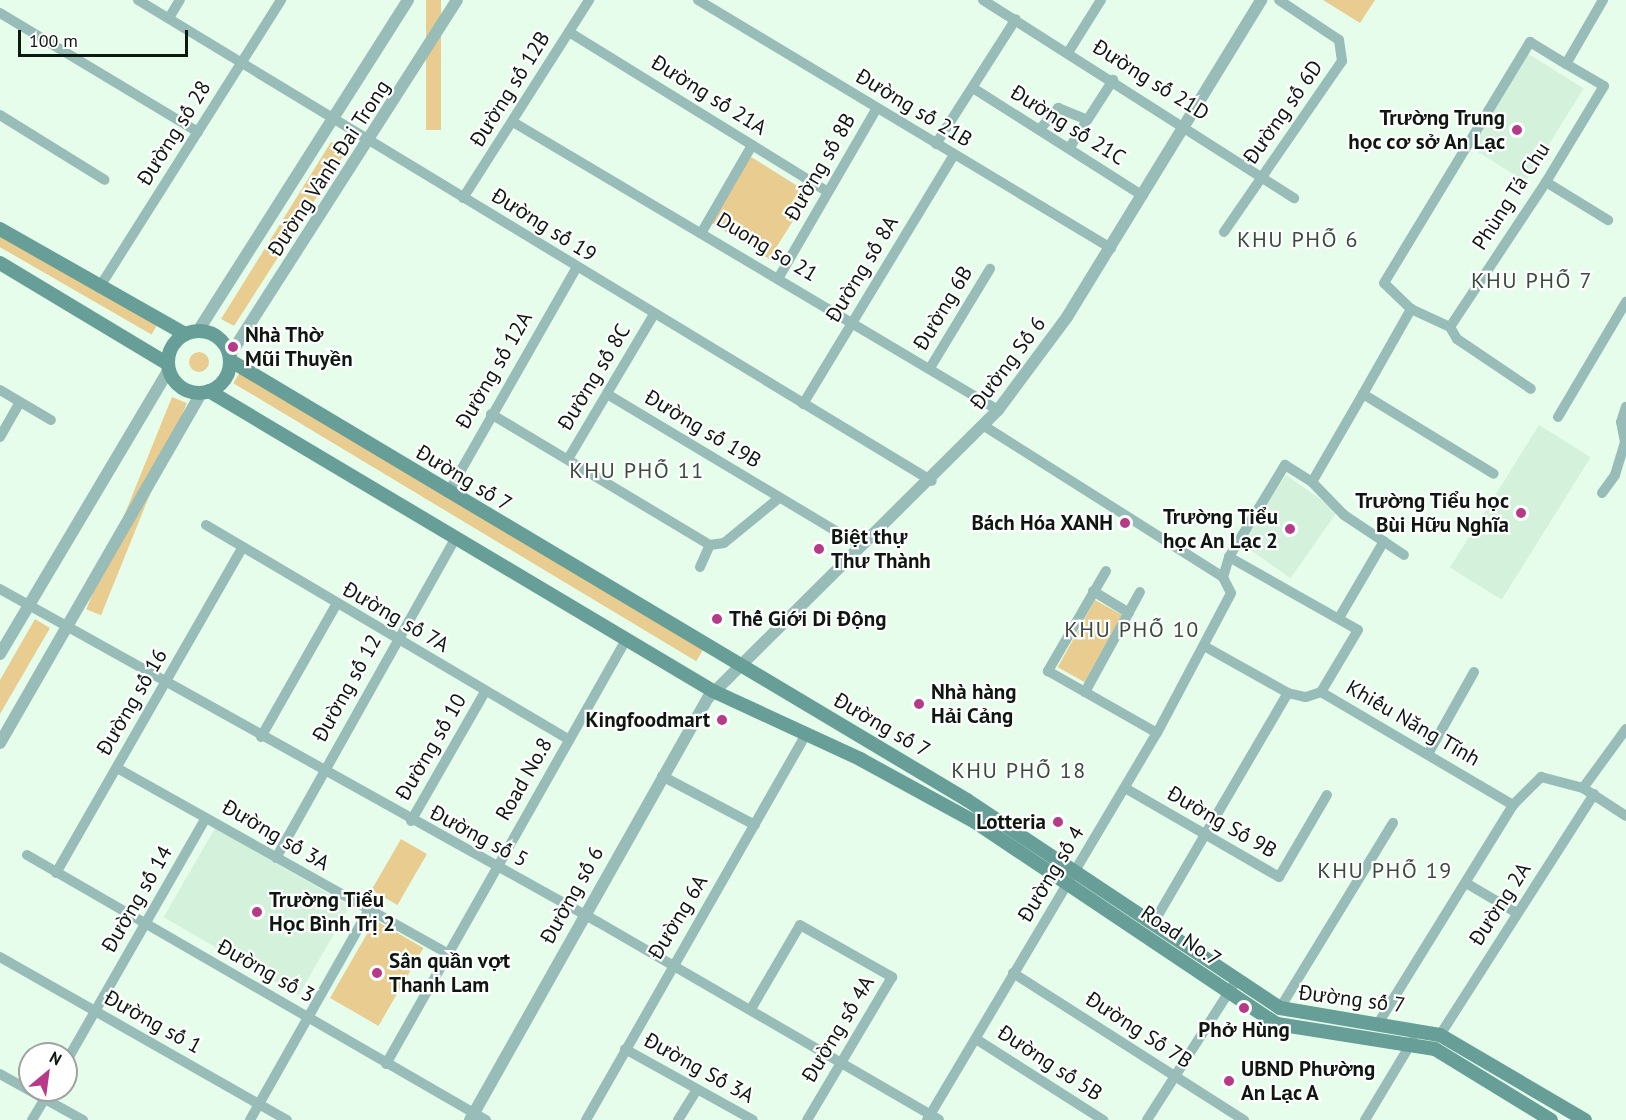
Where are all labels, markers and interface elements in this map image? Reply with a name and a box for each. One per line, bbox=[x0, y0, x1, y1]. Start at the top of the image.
scale bar bbox=[21, 18, 190, 56]
street label: Đường số 12B bbox=[465, 27, 555, 151]
text: 100 m bbox=[29, 29, 78, 52]
street label: Đường số 21D bbox=[1088, 34, 1214, 126]
street label: Đường số 21A bbox=[647, 50, 771, 140]
street label: Đường số 6D bbox=[1238, 55, 1328, 169]
street label: Đường số 21B bbox=[851, 63, 977, 153]
street label: Đường Vành Đai Trong bbox=[262, 75, 396, 261]
street label: Đường số 28 bbox=[132, 76, 216, 190]
street label: Đường số 21C bbox=[1006, 80, 1130, 170]
place label: Trường Trung học cơ sở An Lạc bbox=[1347, 105, 1505, 155]
street label: Đường số 8B bbox=[779, 109, 861, 225]
marker: Trường Trung học cơ sở An Lạc bbox=[1510, 123, 1524, 137]
street label: Phùng Tá Chu bbox=[1467, 137, 1555, 255]
street label: Đường số 19 bbox=[487, 183, 601, 267]
street label: Duong so 21 bbox=[712, 207, 822, 287]
street label: Đường số 8A bbox=[820, 211, 904, 327]
district label: KHU PHỐ 6 bbox=[1237, 227, 1359, 253]
street label: Đường 6B bbox=[908, 261, 978, 355]
district label: KHU PHỐ 7 bbox=[1471, 268, 1593, 294]
street label: Đường số 12A bbox=[450, 307, 538, 433]
street label: Đường Số 6 bbox=[965, 312, 1051, 414]
street label: Đường số 8C bbox=[553, 319, 635, 435]
place label: Nhà Thờ Mũi Thuyền bbox=[245, 322, 353, 372]
marker: Nhà Thờ Mũi Thuyền bbox=[226, 340, 240, 354]
street label: Đường số 19B bbox=[640, 384, 766, 474]
street label: Đường số 7 bbox=[412, 440, 516, 516]
district label: KHU PHỐ 11 bbox=[569, 458, 705, 484]
place label: Trường Tiểu học Bùi Hữu Nghĩa bbox=[1355, 488, 1509, 538]
place label: Trường Tiểu học An Lạc 2 bbox=[1161, 504, 1278, 554]
marker: Trường Tiểu học Bùi Hữu Nghĩa bbox=[1514, 506, 1528, 520]
place label: Bách Hóa XANH bbox=[971, 510, 1113, 536]
marker: Bách Hóa XANH bbox=[1118, 516, 1132, 530]
marker: Trường Tiểu học An Lạc 2 bbox=[1283, 522, 1297, 536]
place label: Biệt thự Thư Thành bbox=[831, 524, 932, 574]
marker: Biệt thự Thư Thành bbox=[812, 542, 826, 556]
street label: Đường số 7A bbox=[339, 577, 453, 657]
place label: Thế Giới Di Động bbox=[729, 606, 887, 632]
marker: Thế Giới Di Động bbox=[710, 612, 724, 626]
district label: KHU PHỐ 10 bbox=[1064, 617, 1200, 643]
street label: Đường số 12 bbox=[307, 630, 387, 746]
street label: Đường số 16 bbox=[91, 644, 173, 760]
street label: Khiếu Năng Tĩnh bbox=[1341, 674, 1485, 772]
place label: Nhà hàng Hải Cảng bbox=[931, 679, 1017, 729]
street label: Đường số 7 bbox=[829, 687, 935, 763]
street label: Đường số 10 bbox=[390, 689, 472, 805]
marker: Nhà hàng Hải Cảng bbox=[912, 697, 926, 711]
place label: Kingfoodmart bbox=[585, 707, 710, 733]
marker: Kingfoodmart bbox=[715, 713, 729, 727]
street label: Road No.8 bbox=[490, 733, 558, 825]
district label: KHU PHỐ 18 bbox=[951, 758, 1087, 784]
street label: Đường Số 9B bbox=[1163, 781, 1281, 863]
street label: Đường số 3A bbox=[218, 794, 334, 876]
street label: Đường số 5 bbox=[426, 800, 532, 872]
place label: Lotteria bbox=[976, 809, 1046, 835]
marker: Lotteria bbox=[1051, 815, 1065, 829]
street label: Đường số 4 bbox=[1013, 822, 1089, 926]
street label: Đường số 14 bbox=[96, 841, 178, 957]
street label: Đường số 6 bbox=[535, 842, 609, 948]
district label: KHU PHỐ 19 bbox=[1317, 858, 1453, 884]
street label: Đường 2A bbox=[1464, 858, 1536, 950]
street label: Đường 6A bbox=[643, 870, 713, 964]
place label: Trường Tiểu Học Bình Trị 2 bbox=[269, 887, 396, 937]
street label: Road No.7 bbox=[1136, 900, 1226, 972]
marker: Trường Tiểu Học Bình Trị 2 bbox=[250, 905, 264, 919]
street label: Đường số 3 bbox=[213, 934, 319, 1008]
place label: Sân quần vợt Thanh Lam bbox=[389, 948, 511, 998]
marker: Sân quần vợt Thanh Lam bbox=[370, 966, 384, 980]
street label: Đường số 4A bbox=[796, 971, 880, 1087]
street label: Đường số 7 bbox=[1297, 980, 1407, 1018]
street label: Đường số 1 bbox=[100, 985, 206, 1059]
street label: Đường Số 7B bbox=[1081, 986, 1197, 1074]
marker: Phở Hùng bbox=[1237, 1001, 1251, 1015]
place label: Phở Hùng bbox=[1198, 1017, 1290, 1043]
street label: Đường số 5B bbox=[993, 1020, 1107, 1106]
street label: Đường Số 3A bbox=[640, 1027, 758, 1109]
north arrow bbox=[18, 1042, 78, 1102]
text: N bbox=[46, 1047, 65, 1069]
place label: UBND Phường An Lạc A bbox=[1241, 1056, 1376, 1106]
marker: UBND Phường An Lạc A bbox=[1222, 1074, 1236, 1088]

